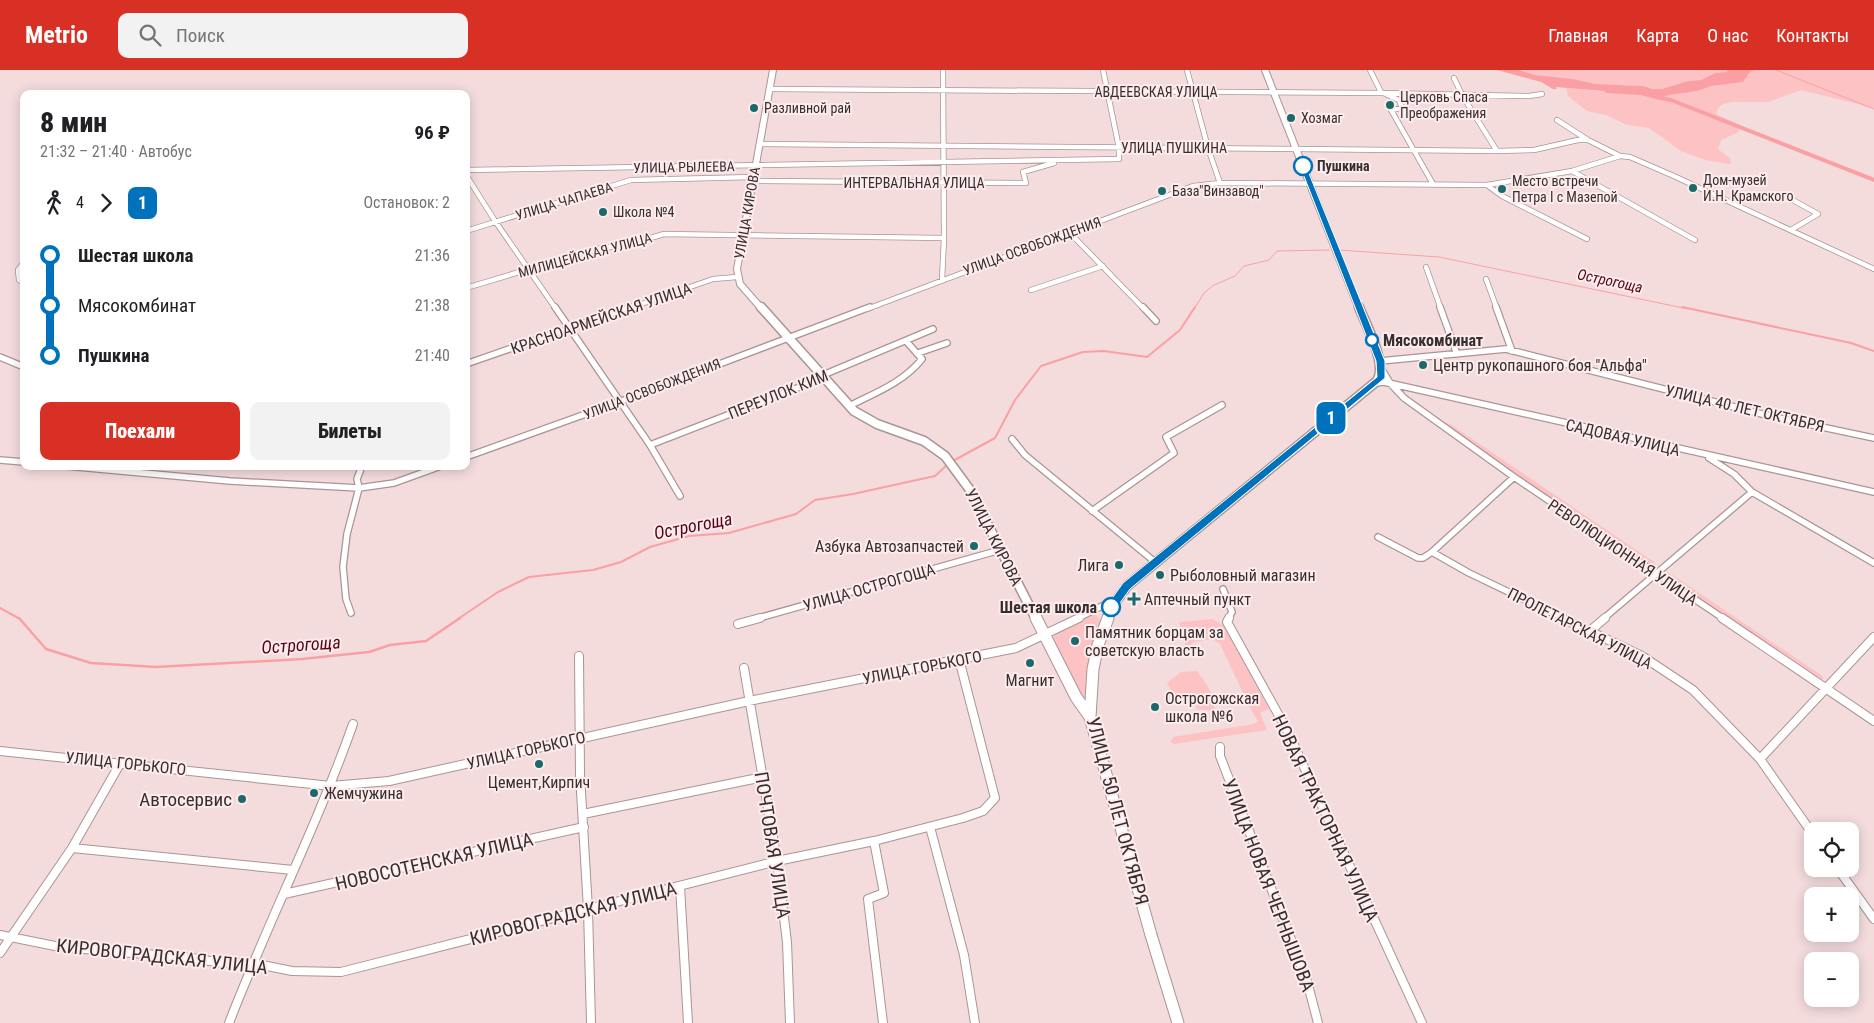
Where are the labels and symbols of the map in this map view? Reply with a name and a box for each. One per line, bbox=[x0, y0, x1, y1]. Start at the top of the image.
street label: АВДЕЕВСКАЯ УЛИЦА bbox=[1094, 84, 1218, 100]
place label: Церковь Спаса Преображения bbox=[1400, 89, 1488, 121]
marker: Церковь Спаса Преображения bbox=[1384, 99, 1396, 111]
place label: Разливной рай bbox=[764, 100, 851, 116]
marker: Разливной рай bbox=[748, 102, 760, 114]
place label: Хозмаг bbox=[1301, 110, 1343, 126]
marker: Хозмаг bbox=[1285, 112, 1297, 124]
street label: УЛИЦА ПУШКИНА bbox=[1121, 140, 1227, 156]
marker: Пушкина bbox=[1293, 156, 1313, 176]
street label: УЛИЦА РЫЛЕЕВА bbox=[633, 158, 735, 176]
place label: Пушкина bbox=[1317, 158, 1370, 174]
street label: УЛИЦА КИРОВА bbox=[731, 166, 763, 260]
place label: Дом-музей И.Н. Крамского bbox=[1703, 172, 1793, 204]
place label: Место встречи Петра I с Мазепой bbox=[1512, 173, 1618, 205]
street label: ИНТЕРВАЛЬНАЯ УЛИЦА bbox=[843, 175, 985, 191]
street label: УЛИЦА ЧАПАЕВА bbox=[513, 179, 615, 223]
marker: Дом-музей И.Н. Крамского bbox=[1687, 182, 1699, 194]
place label: База"Винзавод" bbox=[1172, 183, 1264, 199]
marker: Место встречи Петра I с Мазепой bbox=[1496, 183, 1508, 195]
marker: База"Винзавод" bbox=[1156, 185, 1168, 197]
place label: Школа №4 bbox=[613, 204, 674, 220]
marker: Школа №4 bbox=[597, 206, 609, 218]
street label: УЛИЦА ОСВОБОЖДЕНИЯ bbox=[961, 214, 1103, 278]
street label: МИЛИЦЕЙСКАЯ УЛИЦА bbox=[516, 229, 654, 281]
water label: Острогоща bbox=[1576, 265, 1644, 297]
street label: КРАСНОАРМЕЙСКАЯ УЛИЦА bbox=[508, 279, 694, 358]
place label: Мясокомбинат bbox=[1383, 331, 1483, 350]
marker: Мясокомбинат bbox=[1365, 333, 1379, 347]
street label: УЛИЦА ОСВОБОЖДЕНИЯ bbox=[581, 355, 723, 423]
place label: Центр рукопашного боя "Альфа" bbox=[1433, 356, 1647, 375]
marker: Центр рукопашного боя "Альфа" bbox=[1417, 359, 1429, 371]
street label: ПЕРЕУЛОК КИМ bbox=[725, 366, 831, 423]
street label: УЛИЦА 40 ЛЕТ ОКТЯБРЯ bbox=[1663, 381, 1826, 436]
line badge: 1 bbox=[1315, 402, 1347, 434]
street label: САДОВАЯ УЛИЦА bbox=[1564, 415, 1682, 460]
street label: УЛИЦА КИРОВА bbox=[961, 485, 1026, 589]
street label: РЕВОЛЮЦИОННАЯ УЛИЦА bbox=[1544, 495, 1701, 610]
water label: Острогоща bbox=[652, 508, 734, 543]
place label: Азбука Автозапчастей bbox=[815, 537, 964, 556]
marker: Азбука Автозапчастей bbox=[968, 540, 980, 552]
place label: Лига bbox=[1077, 556, 1109, 575]
marker: Лига bbox=[1113, 559, 1125, 571]
street label: УЛИЦА ОСТРОГОЩА bbox=[801, 560, 937, 615]
place label: Рыболовный магазин bbox=[1170, 566, 1316, 585]
marker: Рыболовный магазин bbox=[1154, 569, 1166, 581]
street label: ПРОЛЕТАРСКАЯ УЛИЦА bbox=[1504, 584, 1655, 673]
place label: Аптечный пункт bbox=[1144, 590, 1251, 609]
marker: Аптечный пункт bbox=[1128, 593, 1140, 605]
marker: Шестая школа bbox=[1101, 597, 1121, 617]
place label: Шестая школа bbox=[1000, 598, 1097, 617]
place label: Памятник борцам за советскую власть bbox=[1085, 623, 1224, 660]
water label: Острогоща bbox=[261, 631, 341, 658]
marker: Памятник борцам за советскую власть bbox=[1069, 635, 1081, 647]
street label: УЛИЦА ГОРЬКОГО bbox=[861, 647, 983, 688]
marker: Магнит bbox=[1024, 657, 1036, 669]
place label: Магнит bbox=[1006, 671, 1055, 690]
place label: Острогожская школа №6 bbox=[1165, 689, 1259, 726]
marker: Острогожская школа №6 bbox=[1149, 701, 1161, 713]
street label: НОВАЯ ТРАКТОРНАЯ УЛИЦА bbox=[1267, 711, 1384, 926]
street label: УЛИЦА 50 ЛЕТ ОКТЯБРЯ bbox=[1081, 715, 1154, 908]
street label: УЛИЦА ГОРЬКОГО bbox=[465, 728, 587, 773]
street label: УЛИЦА ГОРЬКОГО bbox=[65, 748, 187, 779]
marker: Цемент,Кирпич bbox=[533, 758, 545, 770]
street label: ПОЧТОВАЯ УЛИЦА bbox=[750, 770, 795, 920]
place label: Цемент,Кирпич bbox=[488, 773, 590, 792]
street label: УЛИЦА НОВАЯ ЧЕРНЫШОВА bbox=[1217, 775, 1320, 995]
place label: Жемчужина bbox=[324, 784, 403, 803]
marker: Жемчужина bbox=[308, 787, 320, 799]
place label: Автосервис bbox=[139, 788, 232, 811]
marker: Автосервис bbox=[236, 793, 248, 805]
street label: НОВОСОТЕНСКАЯ УЛИЦА bbox=[333, 828, 535, 895]
street label: КИРОВОГРАДСКАЯ УЛИЦА bbox=[467, 877, 679, 950]
street label: КИРОВОГРАДСКАЯ УЛИЦА bbox=[55, 934, 269, 979]

